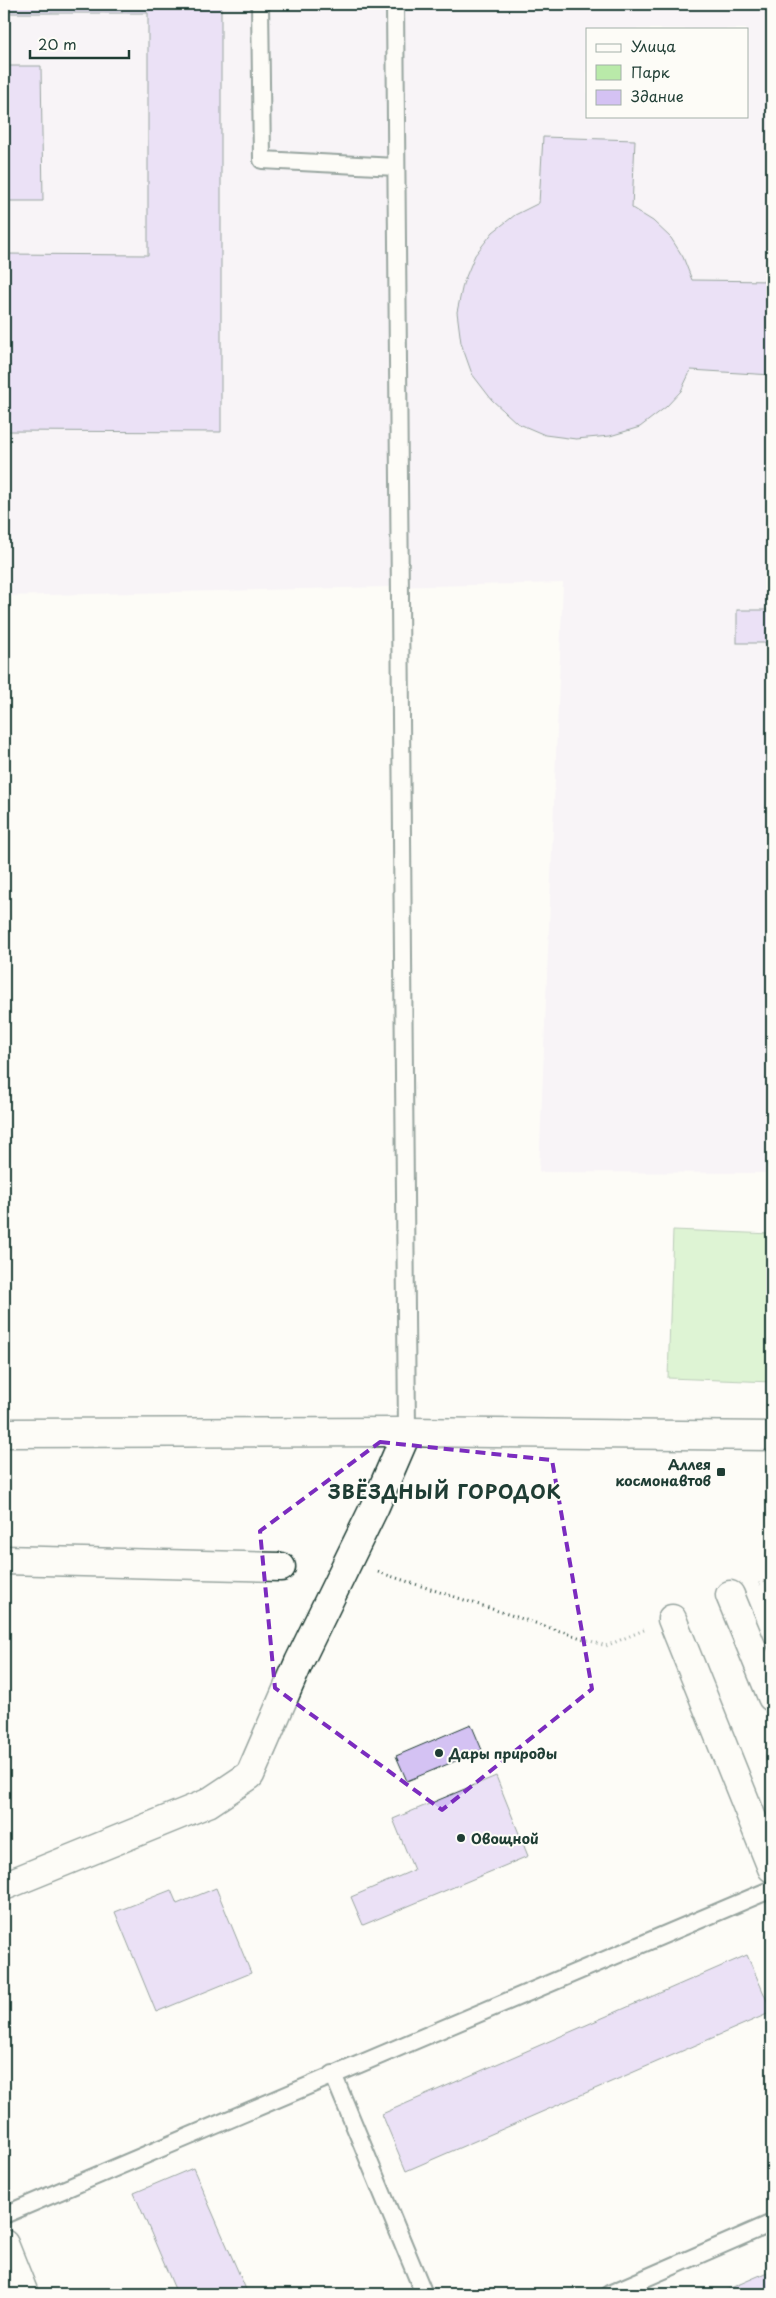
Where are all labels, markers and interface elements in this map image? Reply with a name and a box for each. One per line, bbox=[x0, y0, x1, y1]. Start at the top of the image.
scale bar bbox=[30, 28, 129, 60]
legend bbox=[586, 28, 748, 118]
text: 20 m bbox=[38, 32, 77, 55]
text: Улица bbox=[631, 34, 676, 57]
text: Парк bbox=[631, 60, 670, 83]
text: Здание bbox=[631, 84, 684, 107]
place label: Аллея космонавтов bbox=[615, 1454, 711, 1491]
marker: Аллея космонавтов bbox=[715, 1466, 727, 1478]
district label: ЗВЁЗДНЫЙ ГОРОДОК bbox=[327, 1477, 562, 1505]
place label: Дары природы bbox=[448, 1743, 557, 1764]
marker: Дары природы bbox=[433, 1747, 445, 1759]
place label: Овощной bbox=[471, 1828, 539, 1849]
marker: Овощной bbox=[455, 1832, 467, 1844]

